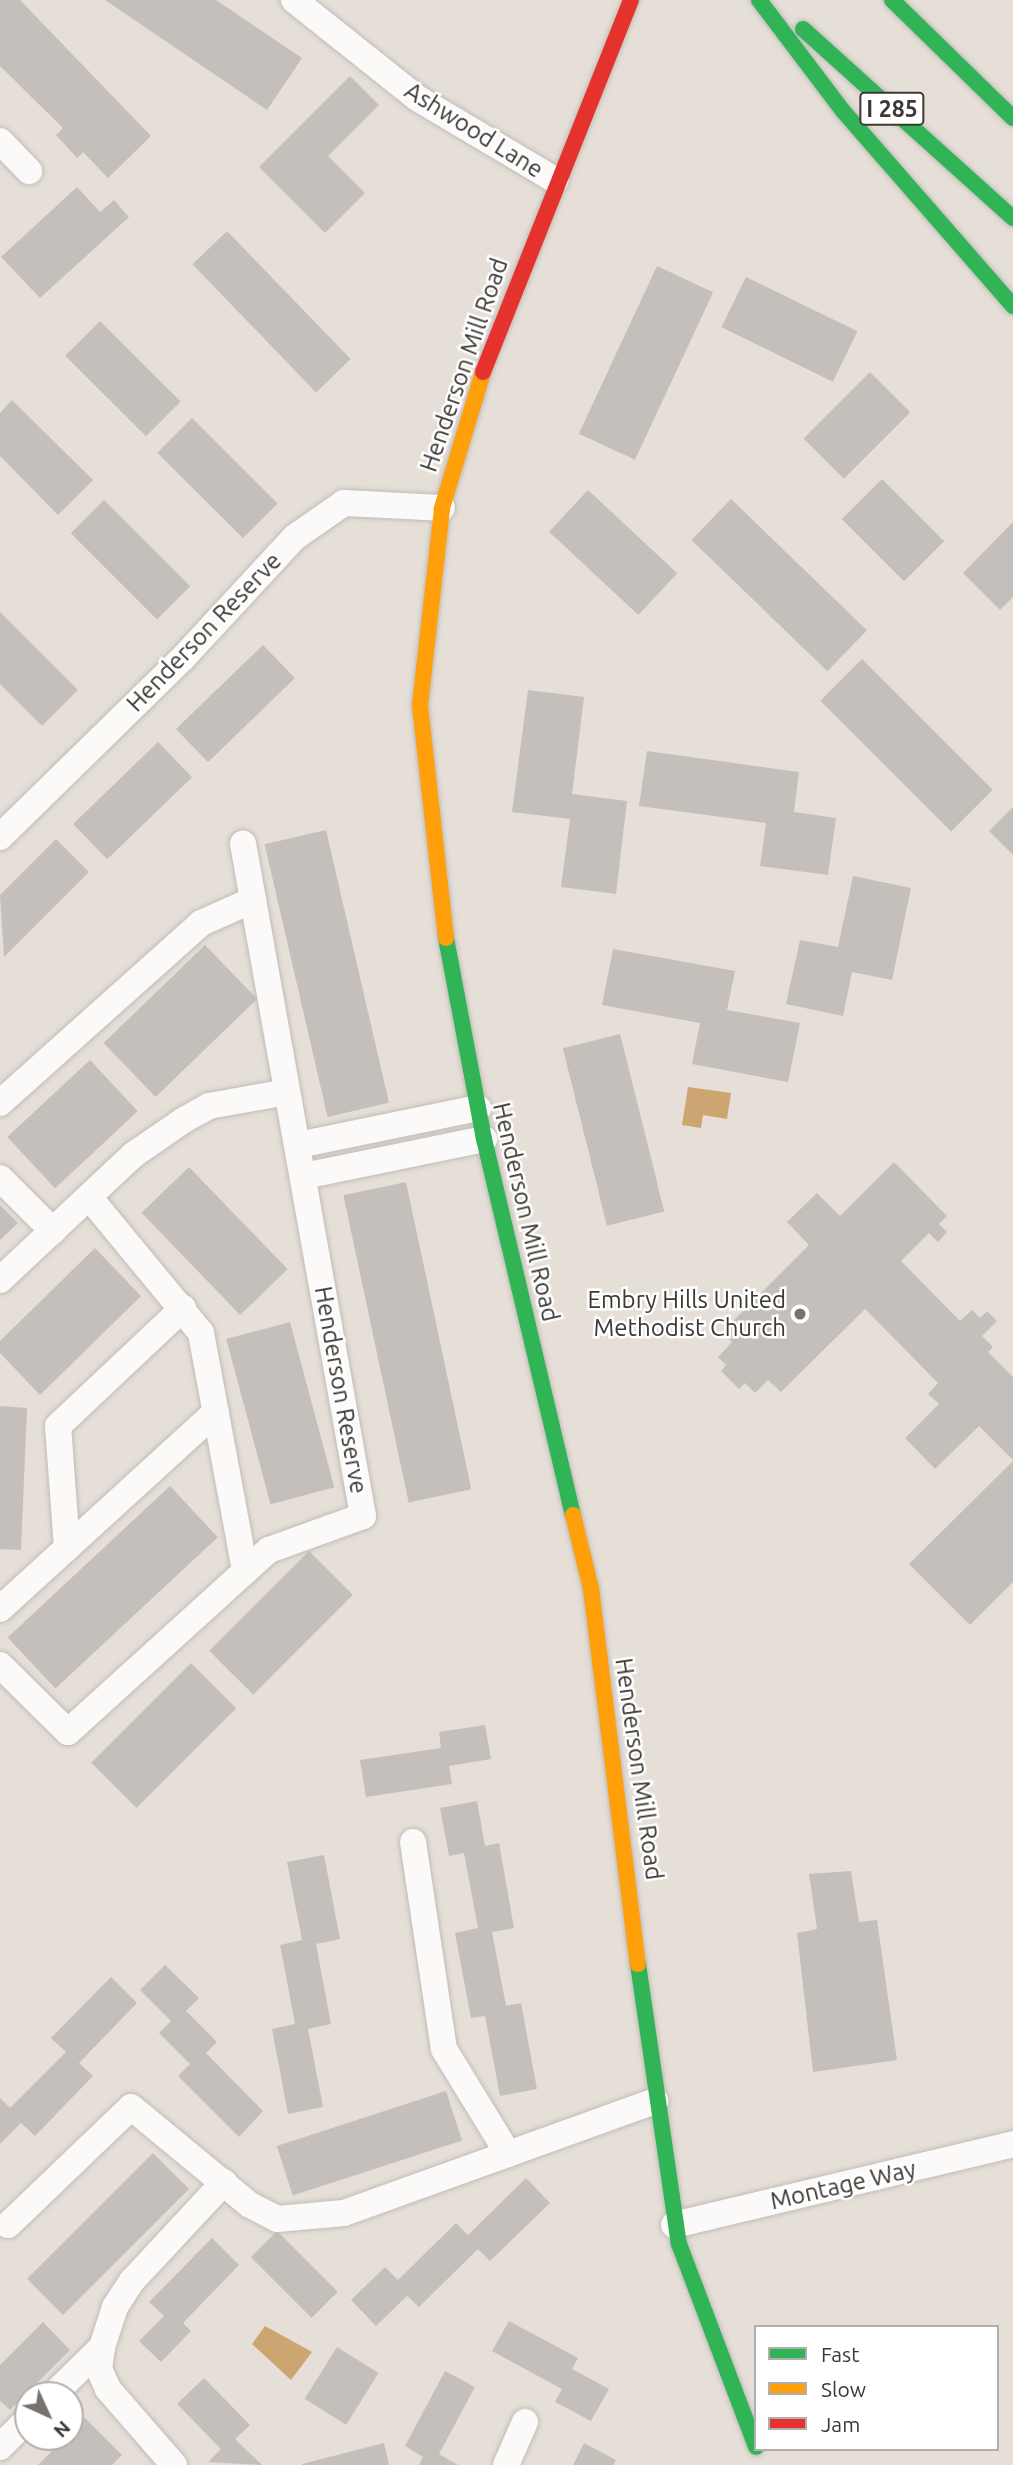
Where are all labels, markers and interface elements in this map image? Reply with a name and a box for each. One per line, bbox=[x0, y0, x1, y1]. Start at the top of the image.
street label: Ashwood Lane bbox=[399, 76, 549, 184]
road number: I 285 bbox=[859, 90, 925, 128]
street label: Henderson Mill Road bbox=[414, 255, 514, 475]
street label: Henderson Reserve bbox=[121, 546, 287, 718]
street label: Henderson Mill Road bbox=[487, 1100, 565, 1324]
street label: Henderson Reserve bbox=[309, 1284, 373, 1496]
place label: Embry Hills United Methodist Church bbox=[587, 1286, 786, 1342]
marker: Embry Hills United Methodist Church bbox=[792, 1306, 808, 1322]
street label: Henderson Mill Road bbox=[609, 1656, 669, 1882]
street label: Montage Way bbox=[767, 2154, 919, 2216]
legend bbox=[754, 2325, 999, 2451]
text: Fast bbox=[821, 2342, 859, 2366]
text: Slow bbox=[821, 2377, 866, 2401]
north arrow bbox=[14, 2381, 84, 2451]
text: Jam bbox=[821, 2412, 860, 2436]
text: N bbox=[50, 2417, 75, 2442]

